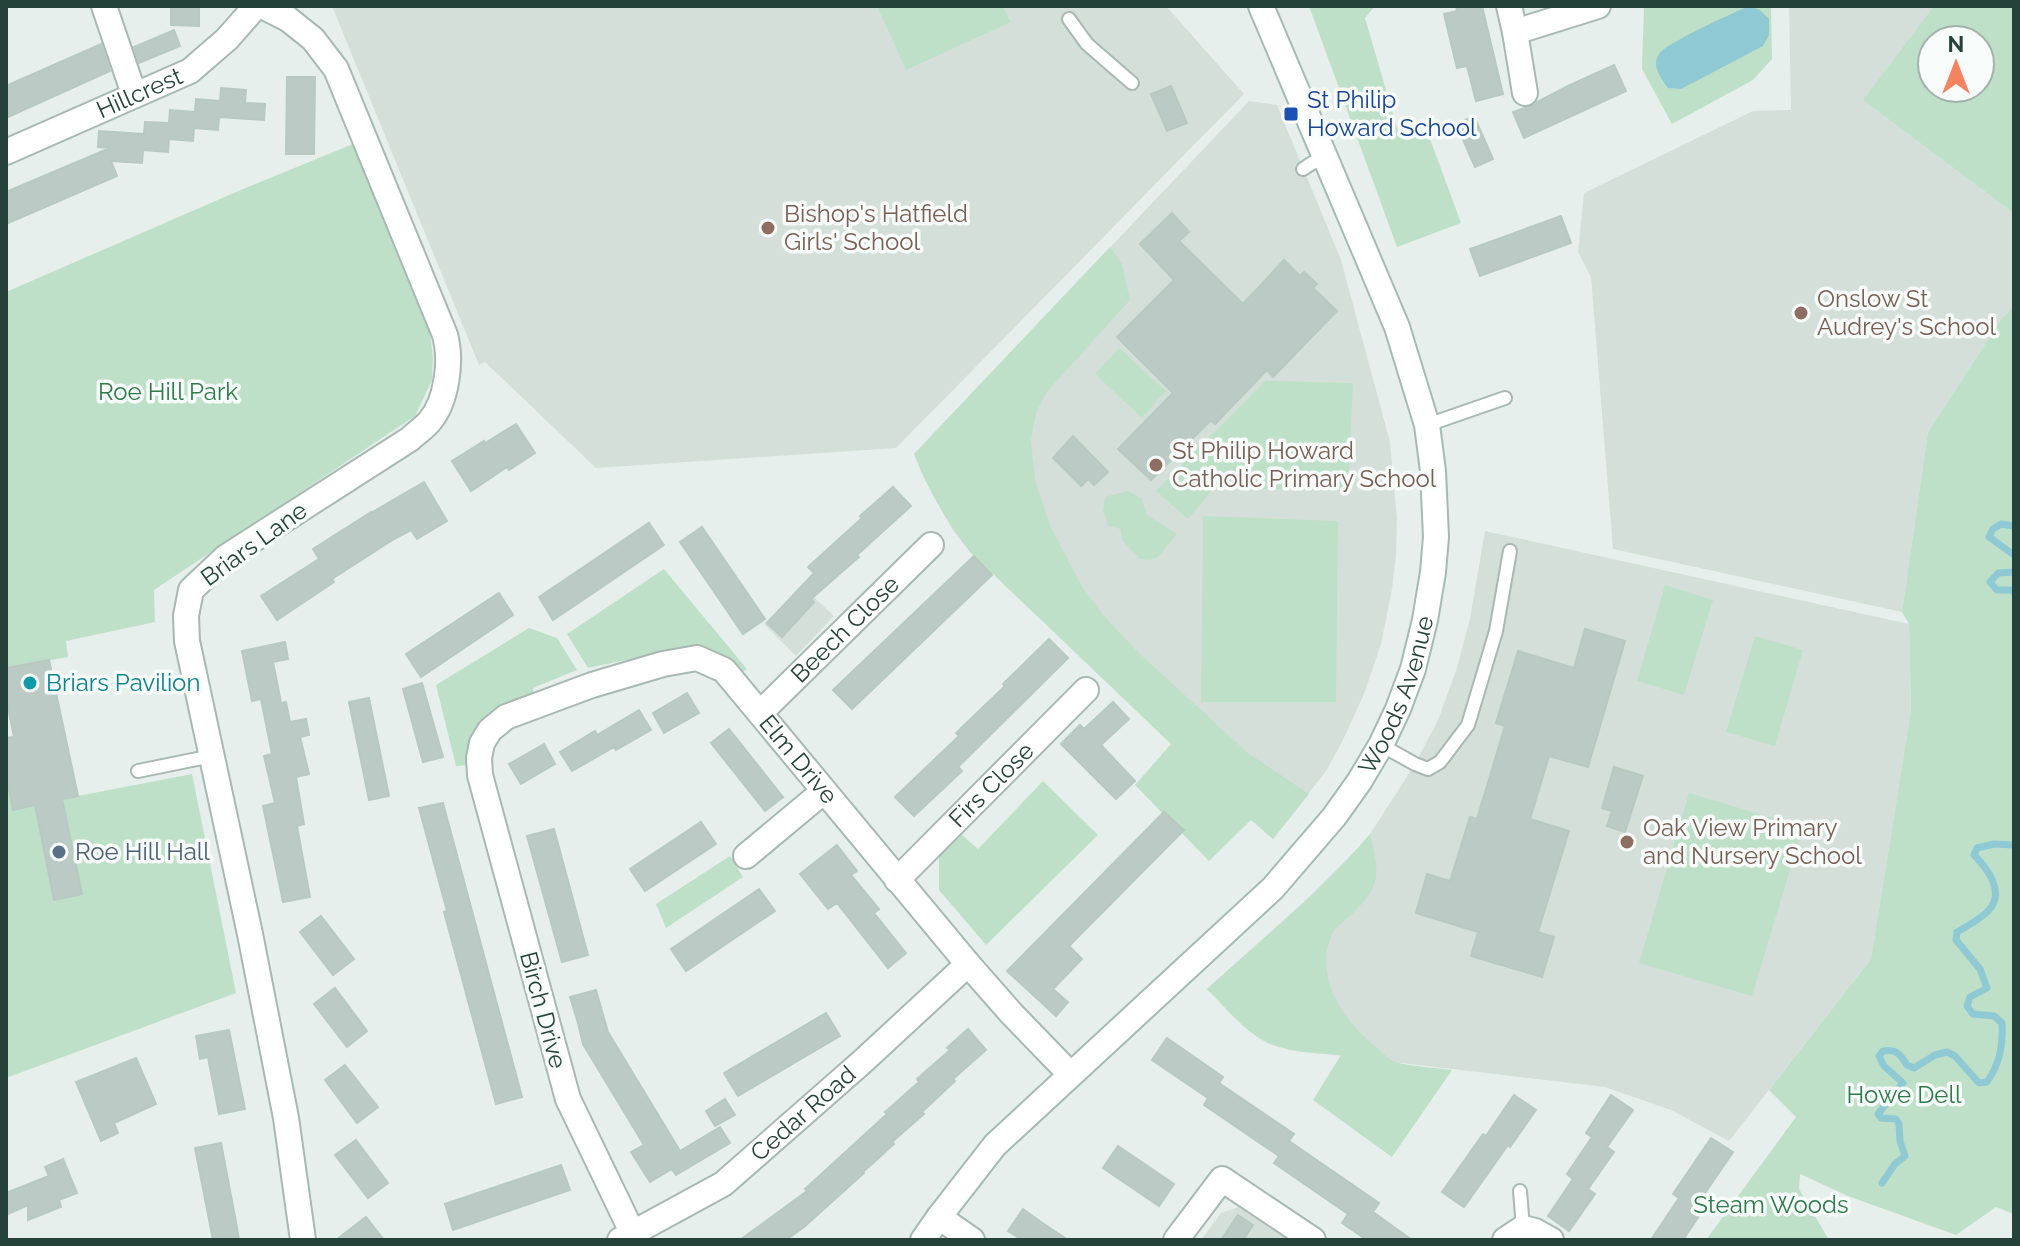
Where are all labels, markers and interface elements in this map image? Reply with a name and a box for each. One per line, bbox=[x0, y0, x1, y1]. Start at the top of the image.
north arrow bbox=[1916, 24, 1996, 104]
text: N bbox=[1948, 31, 1964, 57]
street label: Hillcrest bbox=[92, 61, 187, 124]
place label: St Philip Howard School bbox=[1307, 85, 1477, 142]
marker: St Philip Howard School bbox=[1282, 105, 1300, 123]
place label: Bishop's Hatfield Girls' School bbox=[784, 199, 968, 256]
marker: Bishop's Hatfield Girls' School bbox=[759, 219, 777, 237]
place label: Onslow St Audrey's School bbox=[1817, 284, 1996, 341]
marker: Onslow St Audrey's School bbox=[1792, 304, 1810, 322]
park label: Roe Hill Park bbox=[98, 377, 238, 406]
place label: St Philip Howard Catholic Primary School bbox=[1172, 436, 1437, 493]
marker: St Philip Howard Catholic Primary School bbox=[1147, 456, 1165, 474]
street label: Briars Lane bbox=[195, 495, 312, 592]
street label: Beech Close bbox=[785, 569, 905, 689]
street label: Woods Avenue bbox=[1352, 613, 1439, 779]
place label: Briars Pavilion bbox=[46, 668, 200, 697]
marker: Briars Pavilion bbox=[21, 674, 39, 692]
street label: Elm Drive bbox=[753, 709, 844, 810]
street label: Firs Close bbox=[943, 736, 1040, 833]
place label: Oak View Primary and Nursery School bbox=[1643, 813, 1862, 870]
marker: Oak View Primary and Nursery School bbox=[1618, 833, 1636, 851]
place label: Roe Hill Hall bbox=[75, 837, 210, 866]
marker: Roe Hill Hall bbox=[50, 843, 68, 861]
street label: Birch Drive bbox=[514, 948, 573, 1071]
street label: Cedar Road bbox=[744, 1059, 861, 1167]
park label: Howe Dell bbox=[1847, 1080, 1962, 1109]
park label: Steam Woods bbox=[1693, 1190, 1849, 1219]

